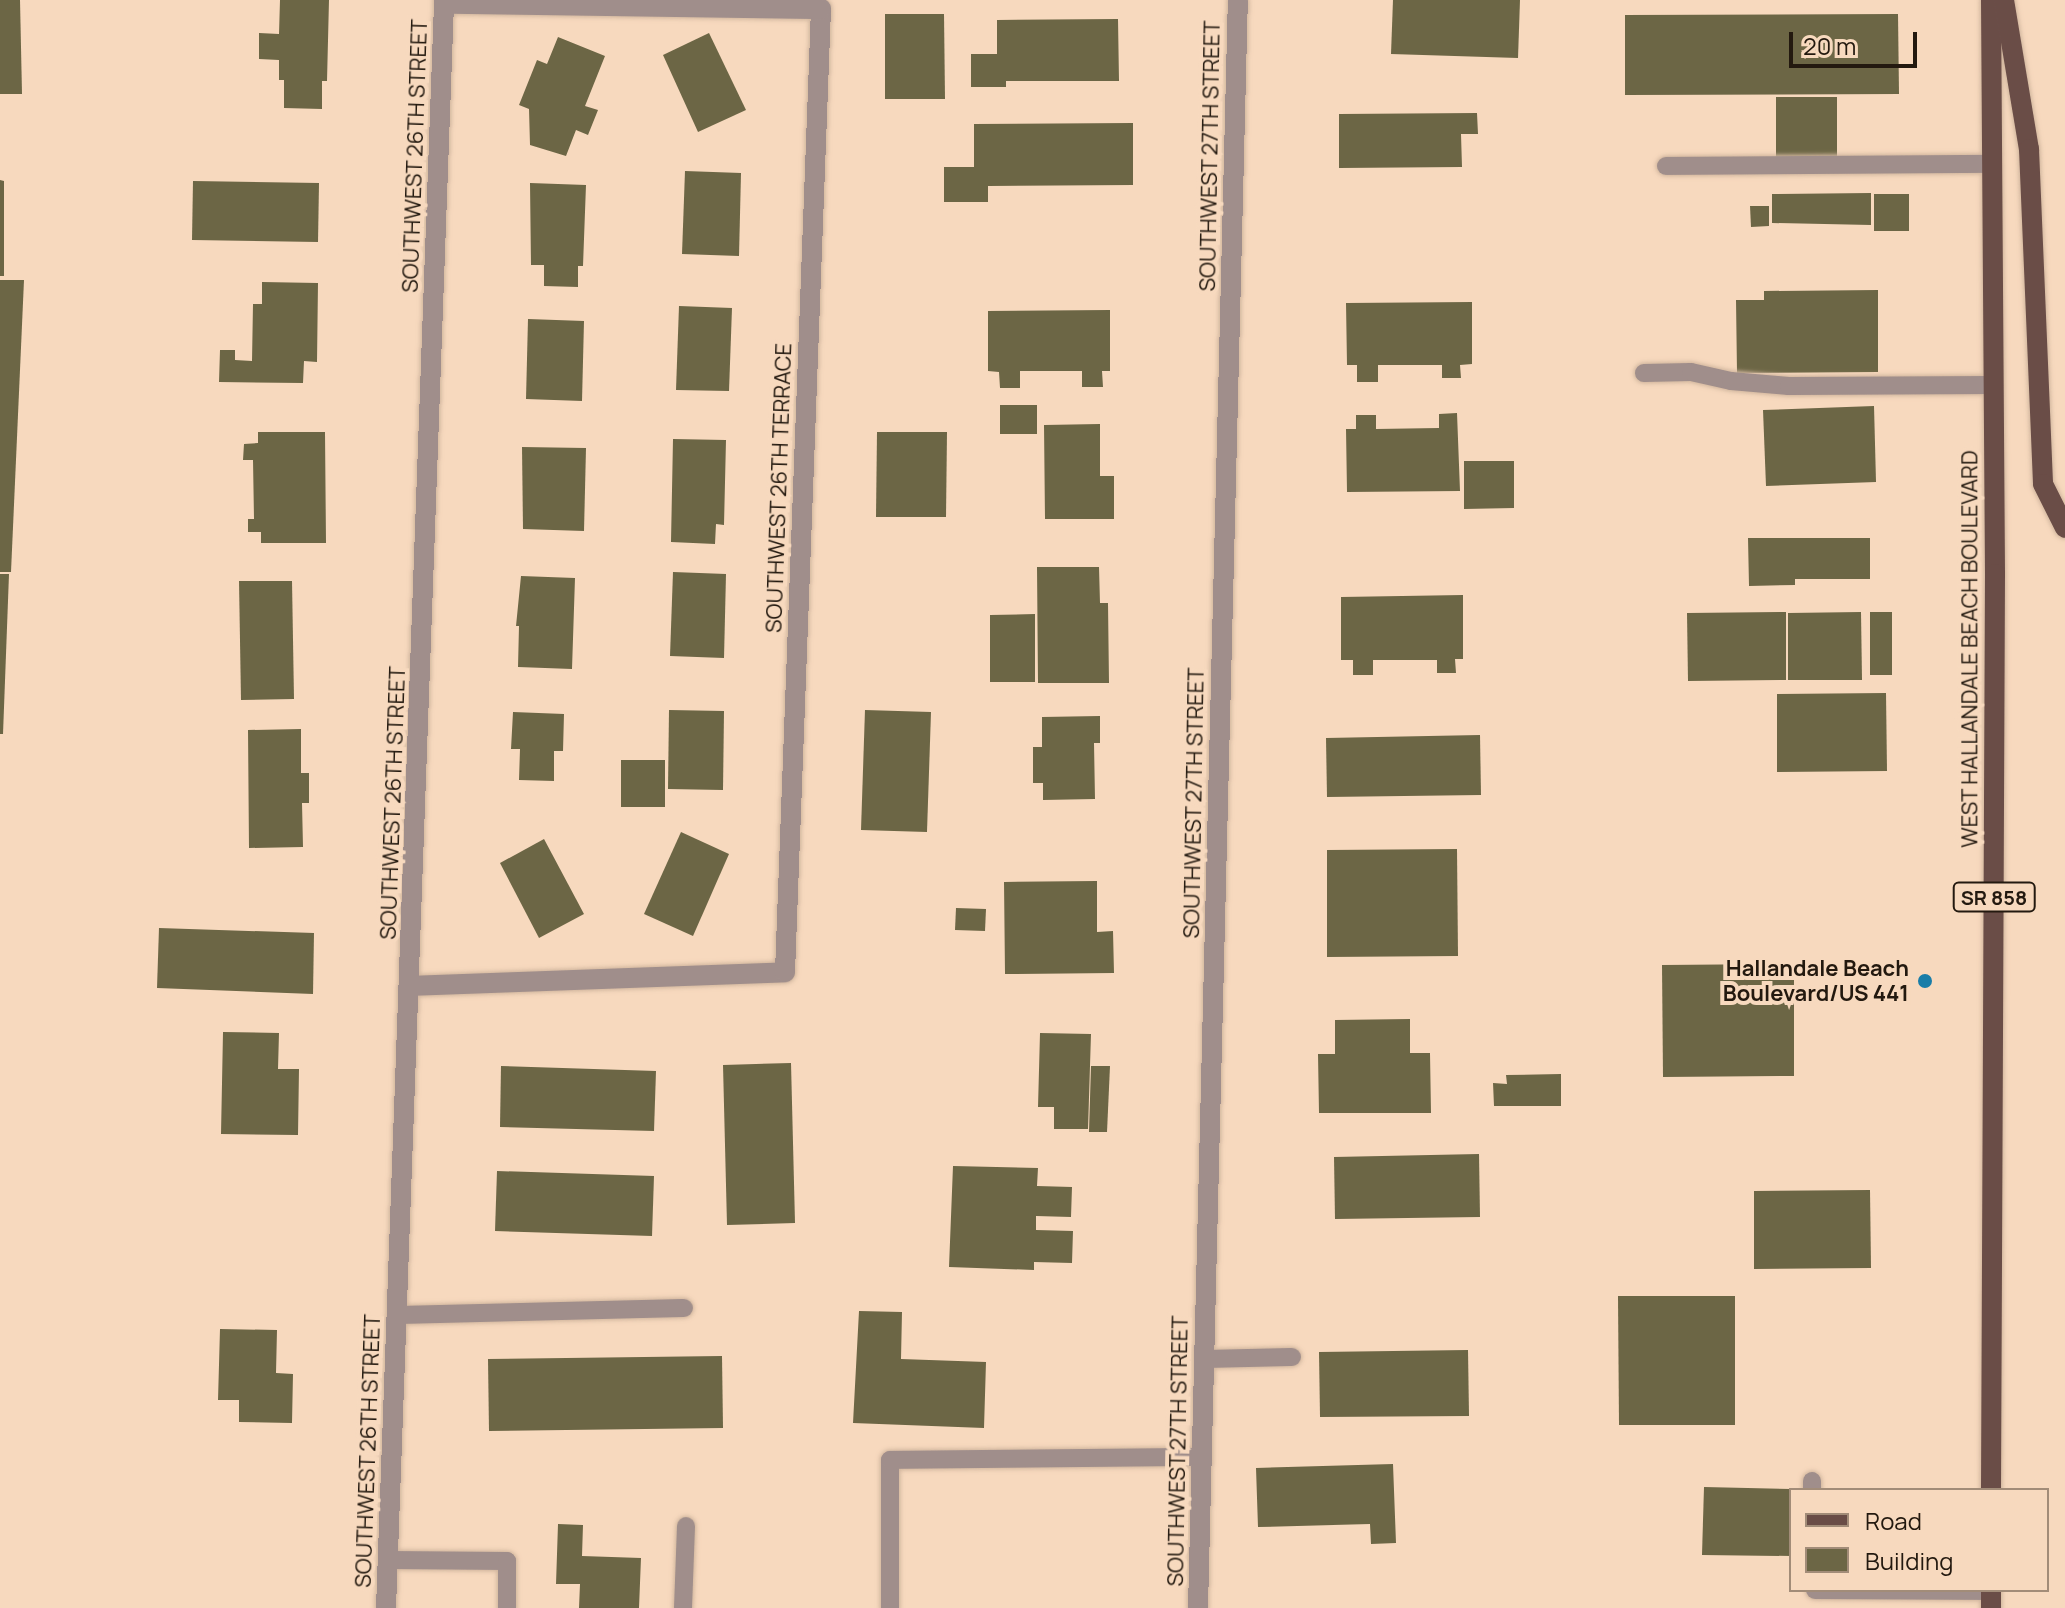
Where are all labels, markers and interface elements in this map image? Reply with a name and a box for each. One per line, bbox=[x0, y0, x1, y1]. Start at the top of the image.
scale bar bbox=[1793, 16, 1921, 66]
street label: SOUTHWEST 26TH STREET bbox=[397, 18, 433, 294]
street label: SOUTHWEST 27TH STREET bbox=[1194, 20, 1226, 292]
text: 20 m bbox=[1803, 29, 1856, 62]
street label: SOUTHWEST 26TH TERRACE bbox=[761, 342, 797, 634]
street label: WEST HALLANDALE BEACH BOULEVARD bbox=[1957, 450, 1983, 848]
street label: SOUTHWEST 26TH STREET bbox=[375, 665, 411, 941]
street label: SOUTHWEST 27TH STREET bbox=[1178, 667, 1210, 939]
road number: SR 858 bbox=[1952, 881, 2036, 913]
place label: Hallandale Beach Boulevard/US 441 bbox=[1723, 955, 1909, 1006]
marker: Hallandale Beach Boulevard/US 441 bbox=[1916, 972, 1934, 990]
street label: SOUTHWEST 26TH STREET bbox=[350, 1313, 386, 1589]
street label: SOUTHWEST 27TH STREET bbox=[1162, 1315, 1194, 1587]
legend bbox=[1789, 1488, 2049, 1592]
text: Road bbox=[1865, 1504, 1922, 1537]
text: Building bbox=[1865, 1544, 1953, 1577]

